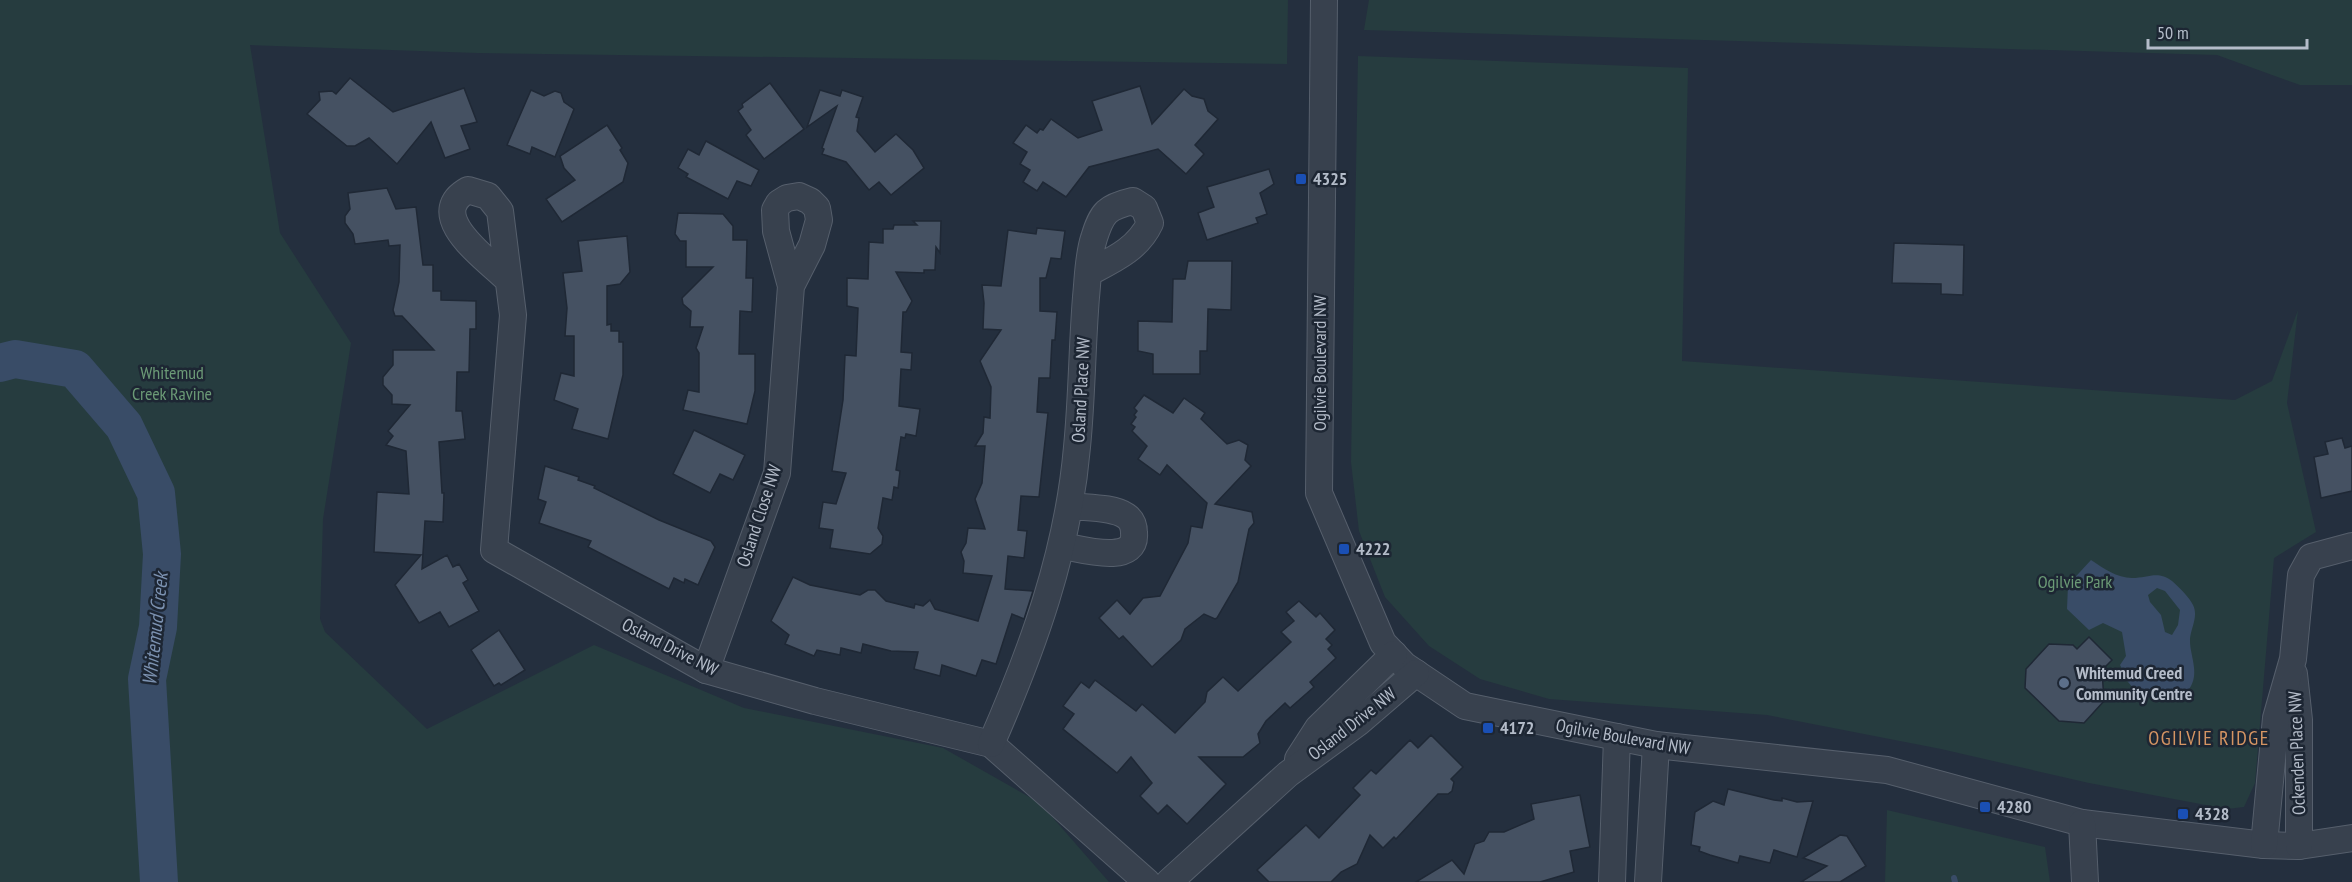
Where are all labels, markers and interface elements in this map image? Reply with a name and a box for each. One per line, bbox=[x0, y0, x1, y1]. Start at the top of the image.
scale bar bbox=[2148, 12, 2307, 50]
text: 50 m bbox=[2157, 21, 2189, 44]
place label: 4325 bbox=[1313, 167, 1347, 190]
marker: 4325 bbox=[1294, 172, 1308, 186]
street label: Ogilvie Boulevard NW bbox=[1308, 295, 1331, 431]
street label: Osland Place NW bbox=[1066, 337, 1095, 443]
park label: Whitemud Creek Ravine bbox=[132, 361, 212, 405]
street label: Osland Close NW bbox=[731, 462, 786, 570]
place label: 4222 bbox=[1356, 537, 1390, 560]
marker: 4222 bbox=[1337, 542, 1351, 556]
water label: Whitemud Creek bbox=[136, 569, 174, 687]
park label: Ogilvie Park bbox=[2038, 570, 2112, 593]
street label: Osland Drive NW bbox=[618, 612, 722, 681]
place label: Whitemud Creed Community Centre bbox=[2075, 661, 2193, 705]
marker: Whitemud Creed Community Centre bbox=[2057, 676, 2071, 690]
street label: Osland Drive NW bbox=[1303, 682, 1400, 765]
street label: Ockenden Place NW bbox=[2283, 691, 2310, 815]
street label: Ogilvie Boulevard NW bbox=[1554, 713, 1692, 760]
place label: 4172 bbox=[1500, 716, 1534, 739]
marker: 4172 bbox=[1481, 721, 1495, 735]
district label: OGILVIE RIDGE bbox=[2148, 725, 2270, 751]
place label: 4280 bbox=[1997, 795, 2031, 818]
marker: 4280 bbox=[1978, 800, 1992, 814]
place label: 4328 bbox=[2195, 802, 2229, 825]
marker: 4328 bbox=[2176, 807, 2190, 821]

